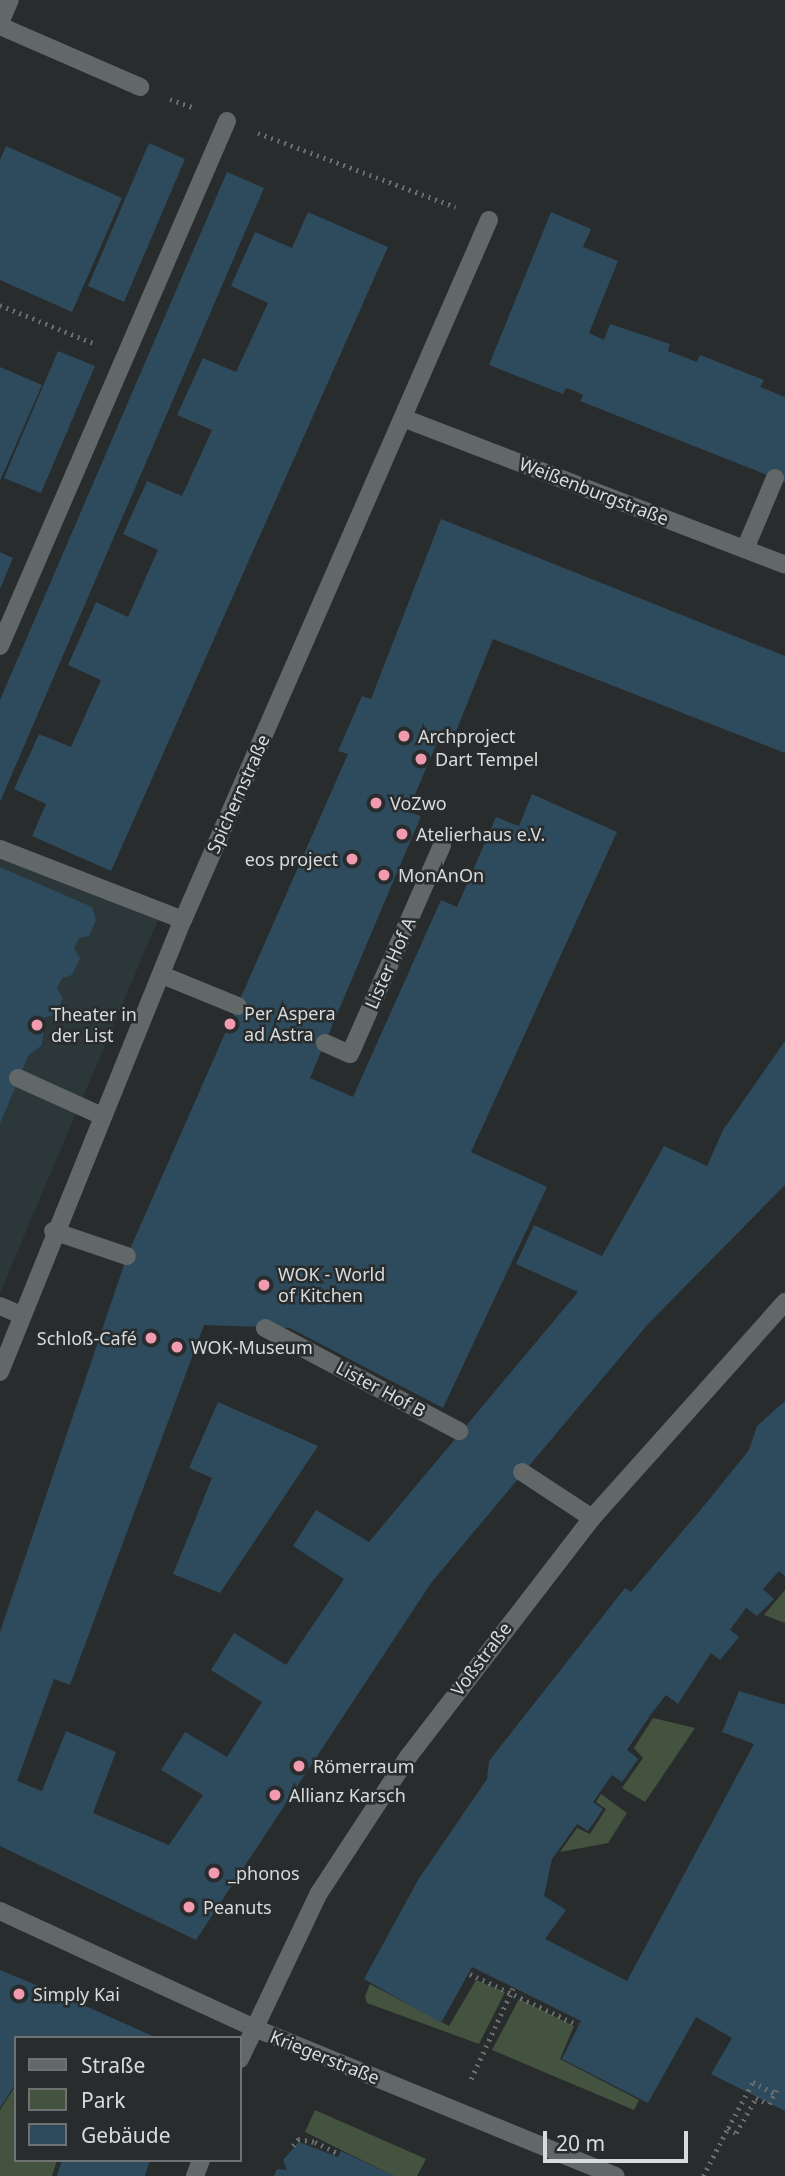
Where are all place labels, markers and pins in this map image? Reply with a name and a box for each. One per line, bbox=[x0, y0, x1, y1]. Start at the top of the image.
place label: Archproject bbox=[418, 725, 515, 747]
marker: Archproject bbox=[396, 728, 412, 744]
place label: Dart Tempel bbox=[435, 748, 538, 770]
marker: Dart Tempel bbox=[413, 751, 429, 767]
place label: VoZwo bbox=[390, 792, 447, 814]
marker: VoZwo bbox=[368, 795, 384, 811]
place label: Atelierhaus e.V. bbox=[416, 823, 545, 845]
marker: Atelierhaus e.V. bbox=[394, 826, 410, 842]
place label: eos project bbox=[245, 848, 338, 870]
marker: eos project bbox=[344, 851, 360, 867]
place label: MonAnOn bbox=[398, 864, 484, 886]
marker: MonAnOn bbox=[376, 867, 392, 883]
place label: Per Aspera ad Astra bbox=[244, 1003, 336, 1046]
place label: Theater in der List bbox=[51, 1004, 137, 1046]
marker: Per Aspera ad Astra bbox=[222, 1016, 238, 1032]
marker: Theater in der List bbox=[29, 1017, 45, 1033]
place label: WOK - World of Kitchen bbox=[278, 1264, 385, 1306]
marker: WOK - World of Kitchen bbox=[256, 1277, 272, 1293]
place label: Schloß-Café bbox=[37, 1327, 137, 1349]
marker: Schloß-Café bbox=[143, 1330, 159, 1346]
place label: WOK-Museum bbox=[191, 1336, 313, 1358]
marker: WOK-Museum bbox=[169, 1339, 185, 1355]
place label: Römerraum bbox=[313, 1755, 415, 1777]
marker: Römerraum bbox=[291, 1758, 307, 1774]
place label: Allianz Karsch bbox=[289, 1784, 406, 1806]
marker: Allianz Karsch bbox=[267, 1787, 283, 1803]
place label: _phonos bbox=[228, 1862, 300, 1884]
marker: _phonos bbox=[206, 1865, 222, 1881]
place label: Peanuts bbox=[203, 1896, 272, 1918]
marker: Peanuts bbox=[181, 1899, 197, 1915]
place label: Simply Kai bbox=[33, 1983, 120, 2005]
marker: Simply Kai bbox=[11, 1986, 27, 2002]

